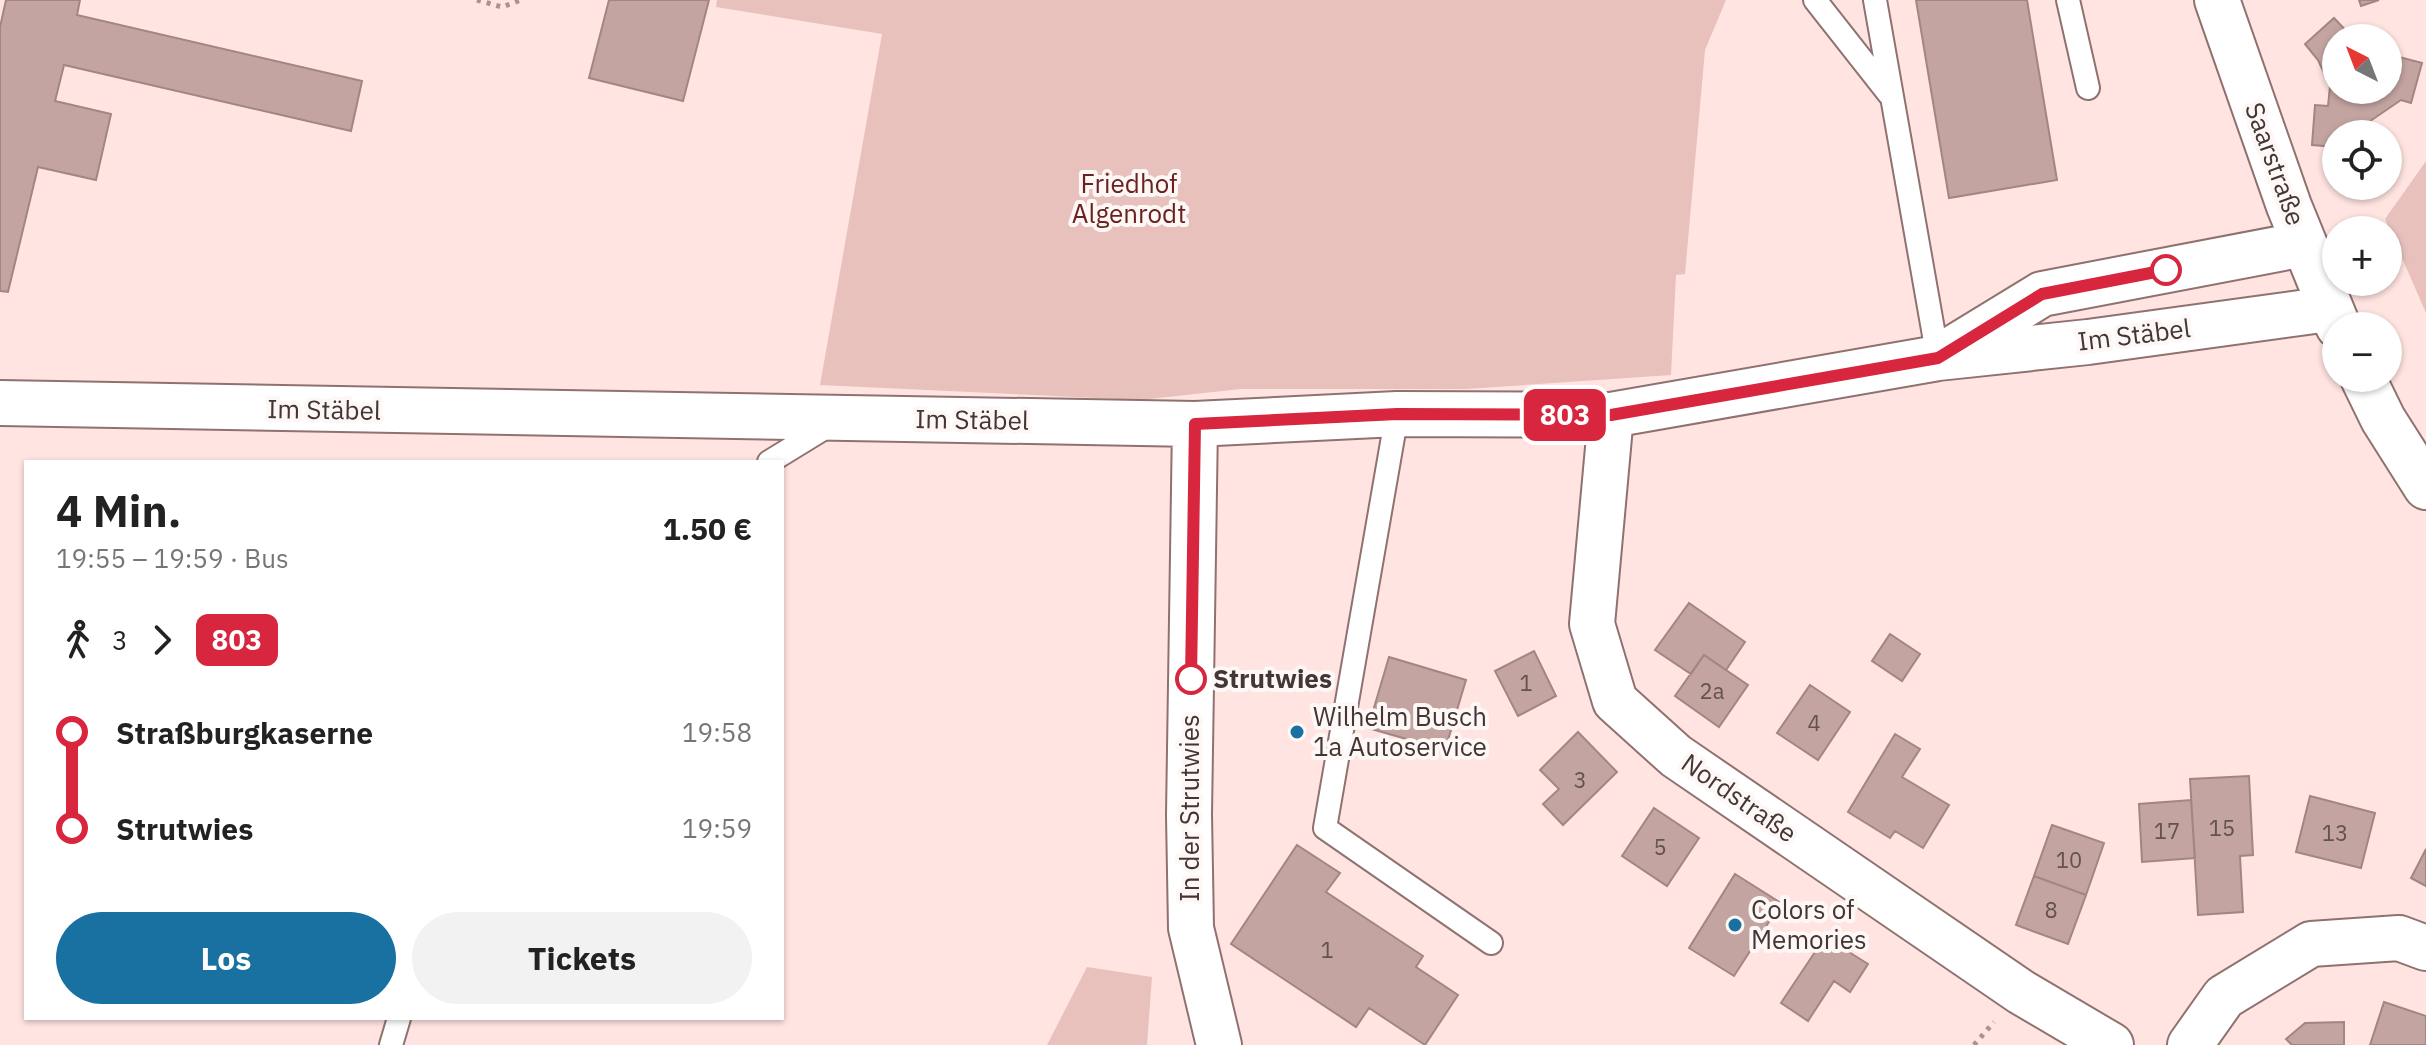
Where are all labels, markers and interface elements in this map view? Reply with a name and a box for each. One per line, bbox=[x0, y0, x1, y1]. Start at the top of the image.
north arrow bbox=[2322, 24, 2402, 104]
map controls bbox=[2322, 24, 2402, 392]
street label: Saarstraße bbox=[2238, 98, 2314, 230]
button: locate bbox=[2322, 120, 2402, 200]
park label: Friedhof Algenrodt bbox=[1072, 166, 1186, 230]
button: + bbox=[2322, 216, 2402, 296]
unlabelled marker bbox=[2151, 255, 2181, 285]
street label: Im Stäbel bbox=[2075, 310, 2192, 358]
button: − bbox=[2322, 312, 2402, 392]
line badge: 803 bbox=[1519, 389, 1611, 441]
street label: Im Stäbel bbox=[267, 391, 381, 427]
text: 803 bbox=[1540, 396, 1590, 433]
street label: Im Stäbel bbox=[915, 401, 1029, 437]
text: 4 Min. bbox=[56, 482, 181, 539]
text: 1.50 € bbox=[663, 509, 752, 548]
text: 19:55 – 19:59 · Bus bbox=[56, 541, 289, 575]
icon: walk bbox=[56, 618, 100, 662]
icon: forward bbox=[140, 618, 184, 662]
text: 803 bbox=[212, 621, 262, 658]
text: 3 bbox=[112, 623, 128, 657]
place label: Strutwies bbox=[1213, 661, 1332, 695]
marker: Strutwies bbox=[1176, 664, 1206, 694]
house number: 1 bbox=[1519, 668, 1533, 697]
house number: 2a bbox=[1700, 676, 1725, 705]
place label: Wilhelm Busch 1a Autoservice bbox=[1313, 699, 1487, 763]
house number: 4 bbox=[1807, 708, 1821, 737]
text: Straßburgkaserne bbox=[116, 713, 373, 752]
street label: In der Strutwies bbox=[1172, 714, 1206, 902]
text: 19:58 bbox=[682, 715, 752, 749]
marker: Wilhelm Busch 1a Autoservice bbox=[1288, 723, 1306, 741]
street label: Nordstraße bbox=[1675, 745, 1804, 849]
house number: 3 bbox=[1573, 765, 1587, 794]
text: Strutwies bbox=[116, 809, 253, 848]
text: 19:59 bbox=[682, 811, 752, 845]
house number: 15 bbox=[2209, 813, 2235, 842]
house number: 17 bbox=[2154, 816, 2180, 845]
house number: 13 bbox=[2322, 818, 2348, 847]
house number: 5 bbox=[1653, 832, 1667, 861]
house number: 10 bbox=[2056, 845, 2082, 874]
place label: Colors of Memories bbox=[1751, 892, 1867, 956]
house number: 8 bbox=[2044, 895, 2058, 924]
button: Los bbox=[56, 912, 396, 1004]
button: Tickets bbox=[412, 912, 752, 1004]
marker: Colors of Memories bbox=[1726, 916, 1744, 934]
house number: 1 bbox=[1320, 935, 1334, 964]

